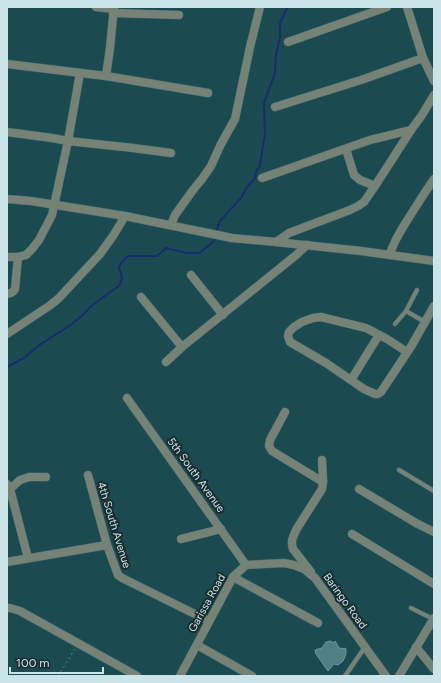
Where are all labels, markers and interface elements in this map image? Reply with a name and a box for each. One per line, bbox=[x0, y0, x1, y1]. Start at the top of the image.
street label: 5th South Avenue bbox=[165, 435, 227, 515]
street label: 4th South Avenue bbox=[95, 480, 133, 570]
street label: Baringo Road bbox=[320, 571, 370, 631]
street label: Garissa Road bbox=[186, 572, 228, 634]
scale bar bbox=[10, 649, 103, 675]
text: 100 m bbox=[16, 656, 50, 670]

